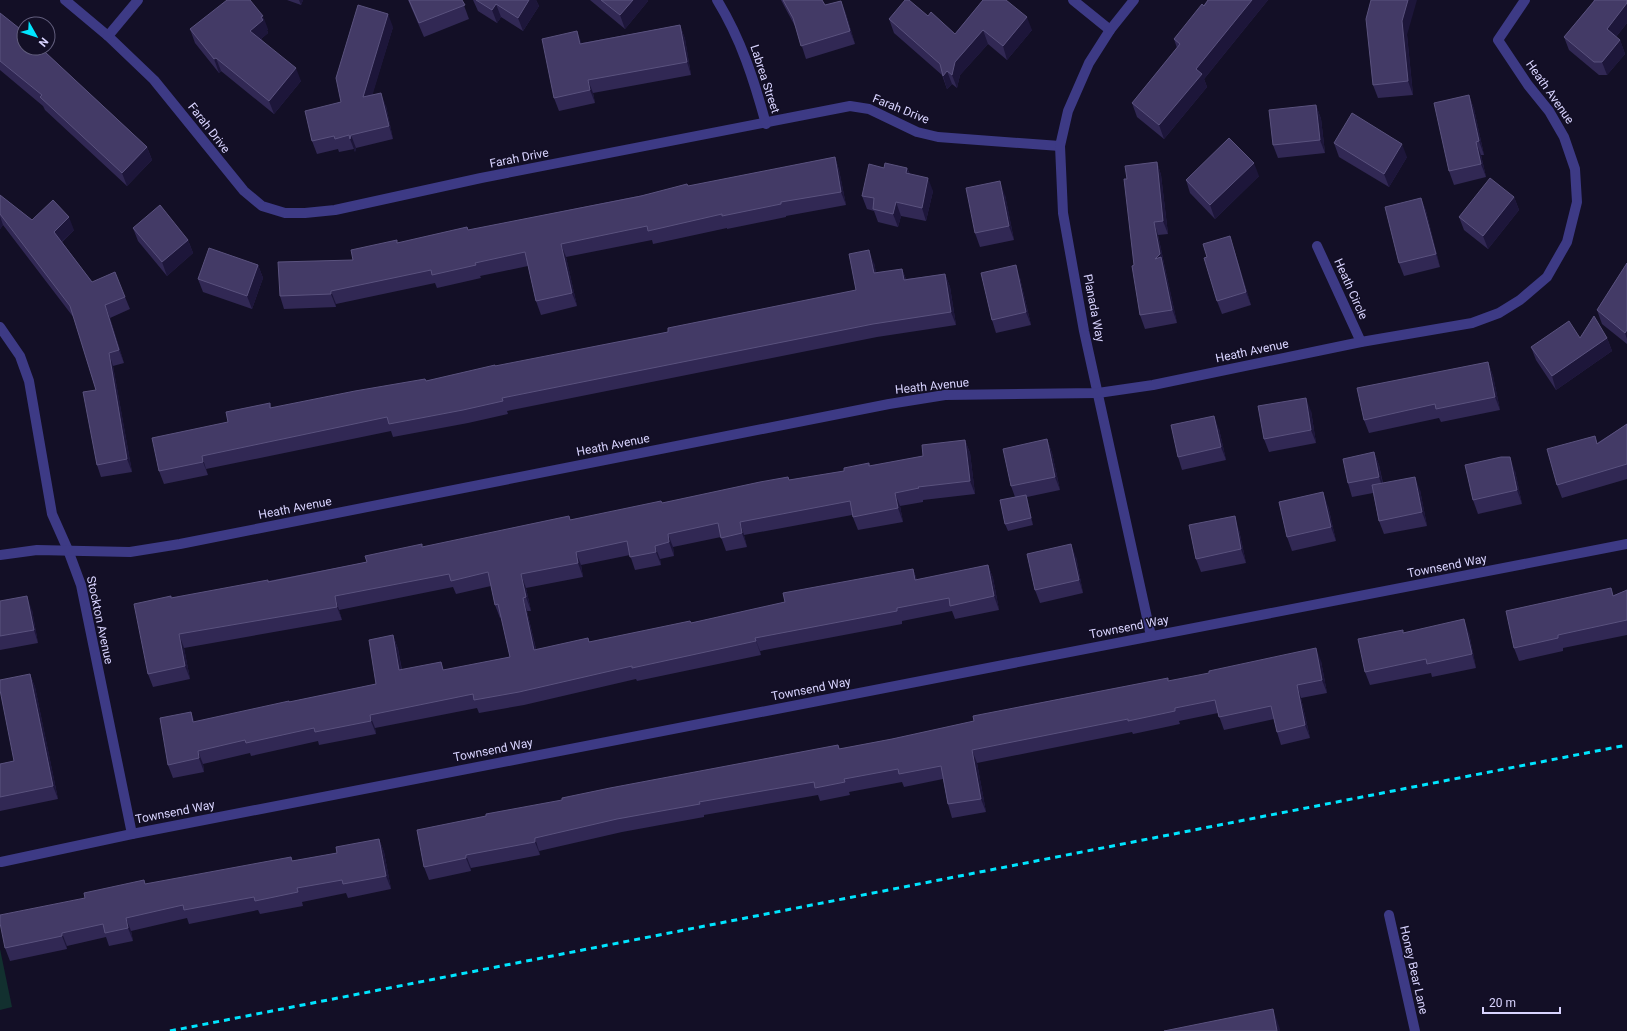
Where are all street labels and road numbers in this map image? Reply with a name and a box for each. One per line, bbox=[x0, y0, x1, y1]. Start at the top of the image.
street label: Labrea Street bbox=[747, 43, 783, 115]
street label: Heath Avenue bbox=[1523, 58, 1577, 126]
street label: Farah Drive bbox=[871, 91, 931, 127]
street label: Farah Drive bbox=[185, 100, 233, 156]
street label: Farah Drive bbox=[488, 145, 550, 171]
street label: Heath Circle bbox=[1331, 256, 1371, 322]
street label: Planada Way bbox=[1081, 273, 1108, 344]
street label: Heath Avenue bbox=[1214, 336, 1290, 366]
street label: Heath Avenue bbox=[894, 375, 970, 397]
street label: Heath Avenue bbox=[575, 431, 651, 459]
street label: Heath Avenue bbox=[257, 494, 333, 522]
street label: Townsend Way bbox=[1406, 551, 1488, 581]
street label: Stockton Avenue bbox=[84, 575, 116, 665]
street label: Townsend Way bbox=[1088, 612, 1170, 642]
street label: Townsend Way bbox=[770, 674, 852, 704]
street label: Townsend Way bbox=[452, 735, 534, 765]
street label: Townsend Way bbox=[134, 797, 216, 827]
street label: Honey Bear Lane bbox=[1397, 924, 1431, 1016]

